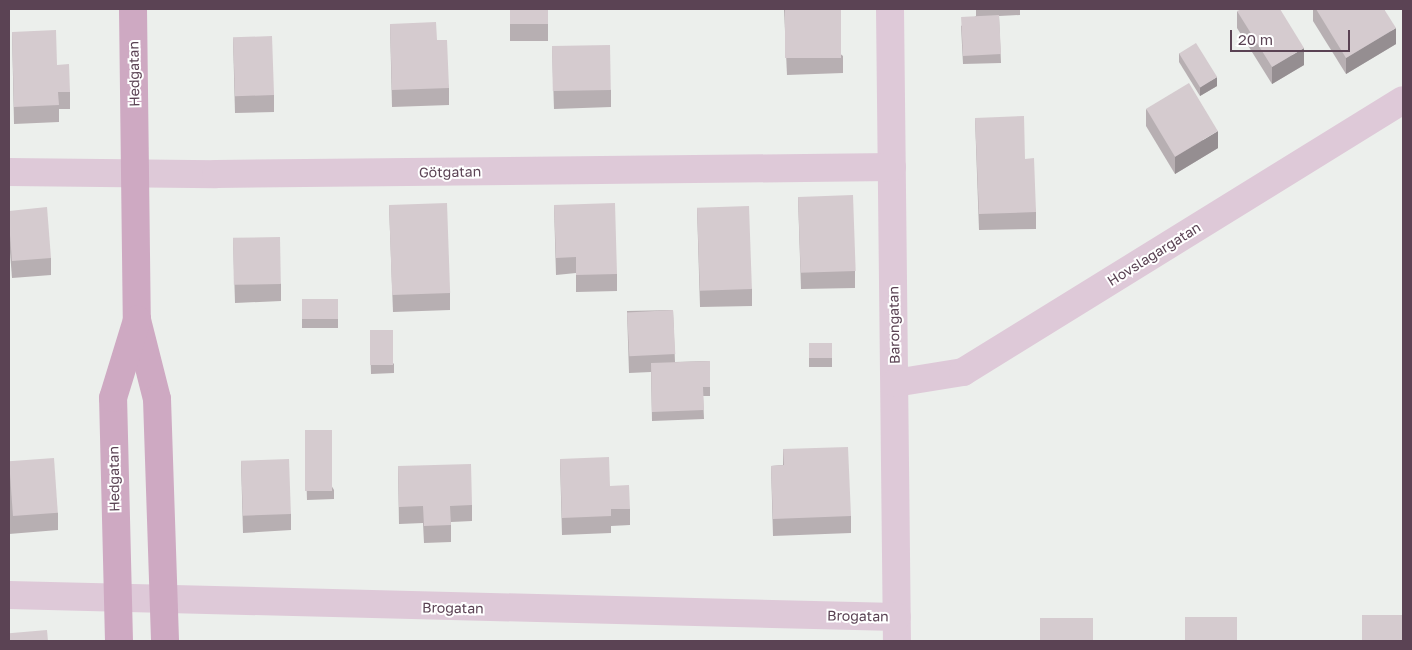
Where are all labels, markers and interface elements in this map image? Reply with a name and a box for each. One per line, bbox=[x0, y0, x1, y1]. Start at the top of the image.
scale bar bbox=[1232, 20, 1352, 52]
text: 20 m bbox=[1238, 30, 1273, 48]
street label: Hedgatan bbox=[125, 41, 143, 107]
street label: Götgatan bbox=[419, 163, 481, 181]
street label: Hovslagargatan bbox=[1104, 219, 1204, 289]
street label: Barongatan bbox=[885, 286, 903, 364]
street label: Hedgatan bbox=[105, 446, 123, 512]
street label: Brogatan bbox=[422, 599, 484, 617]
street label: Brogatan bbox=[827, 607, 889, 625]

